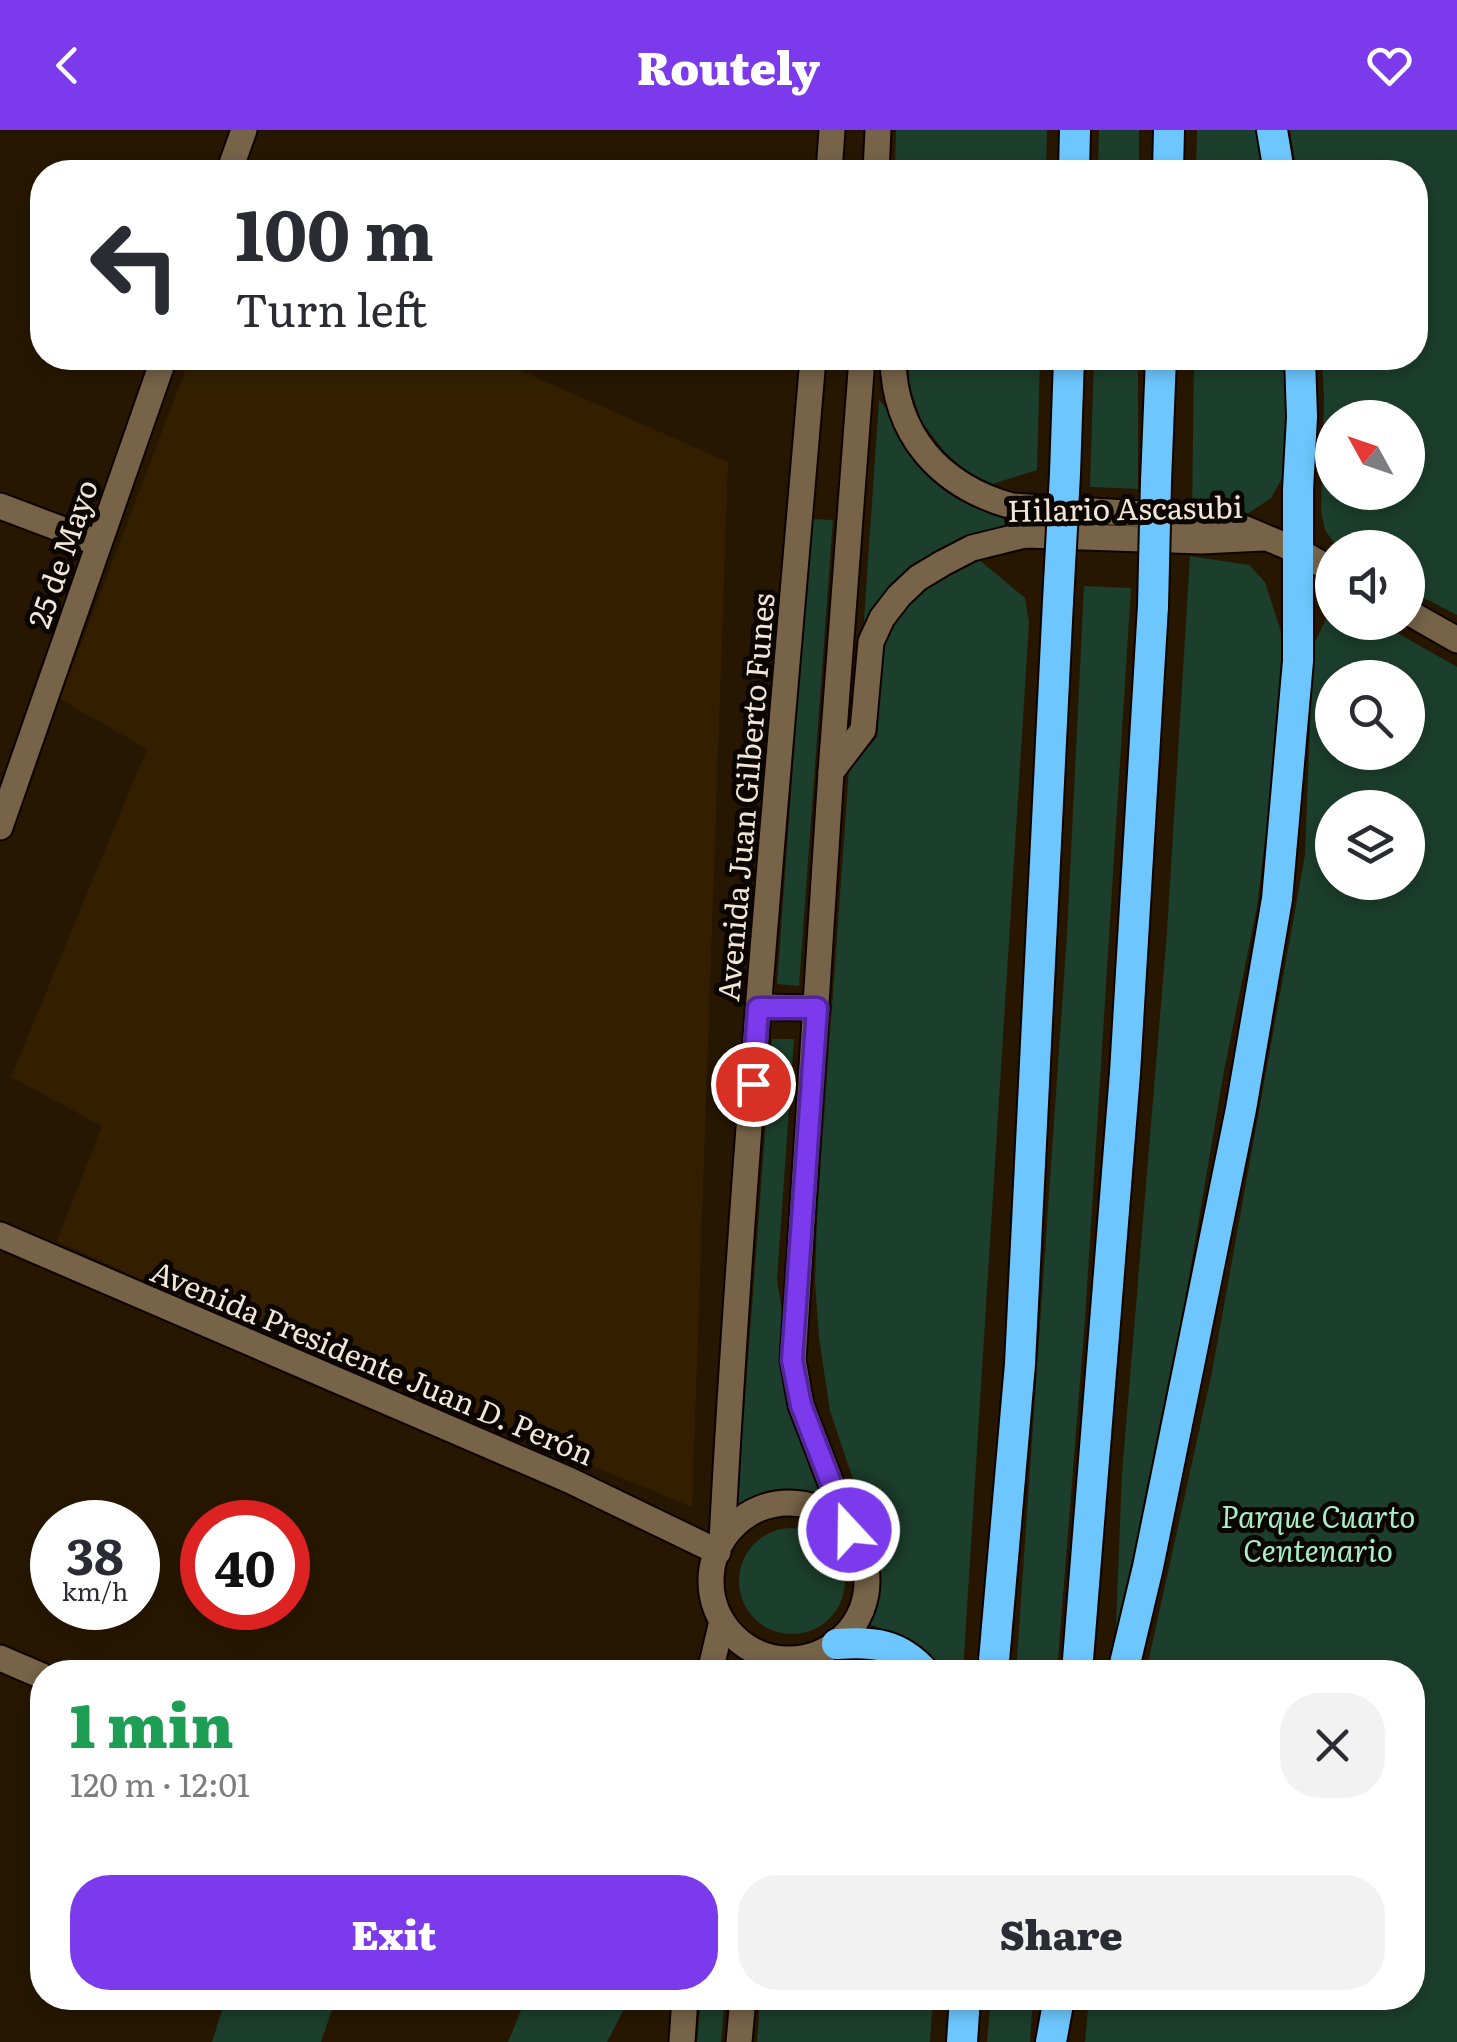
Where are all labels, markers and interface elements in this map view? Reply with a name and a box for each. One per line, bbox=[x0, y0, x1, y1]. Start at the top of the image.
text: Routely bbox=[637, 32, 820, 99]
icon: back bbox=[40, 38, 95, 93]
icon: heart bbox=[1362, 38, 1417, 93]
text: 100 m bbox=[235, 179, 434, 283]
icon: left bbox=[70, 200, 200, 330]
text: Turn left bbox=[235, 274, 427, 341]
north arrow bbox=[1315, 400, 1425, 510]
map controls bbox=[1315, 400, 1425, 900]
street label: 25 de Mayo bbox=[15, 473, 107, 633]
street label: Hilario Ascasubi bbox=[1007, 483, 1243, 531]
button: sound bbox=[1315, 530, 1425, 640]
street label: Avenida Juan Gilberto Funes bbox=[704, 591, 784, 1003]
button: search bbox=[1315, 660, 1425, 770]
button: layers bbox=[1315, 790, 1425, 900]
pin bbox=[711, 1042, 796, 1127]
icon: arrive bbox=[726, 1057, 781, 1112]
street label: Avenida Presidente Juan D. Perón bbox=[145, 1247, 601, 1475]
position arrow bbox=[797, 1478, 901, 1582]
park label: Parque Cuarto Centenario bbox=[1221, 1493, 1415, 1571]
speed limit sign: 40 bbox=[180, 1500, 310, 1630]
text: 38 bbox=[66, 1516, 124, 1590]
text: km/h bbox=[62, 1572, 128, 1609]
text: 1 min bbox=[70, 1677, 234, 1766]
button: close bbox=[1280, 1693, 1385, 1798]
text: 120 m · 12:01 bbox=[70, 1759, 250, 1807]
button: Exit bbox=[70, 1875, 718, 1990]
button: Share bbox=[738, 1875, 1385, 1990]

